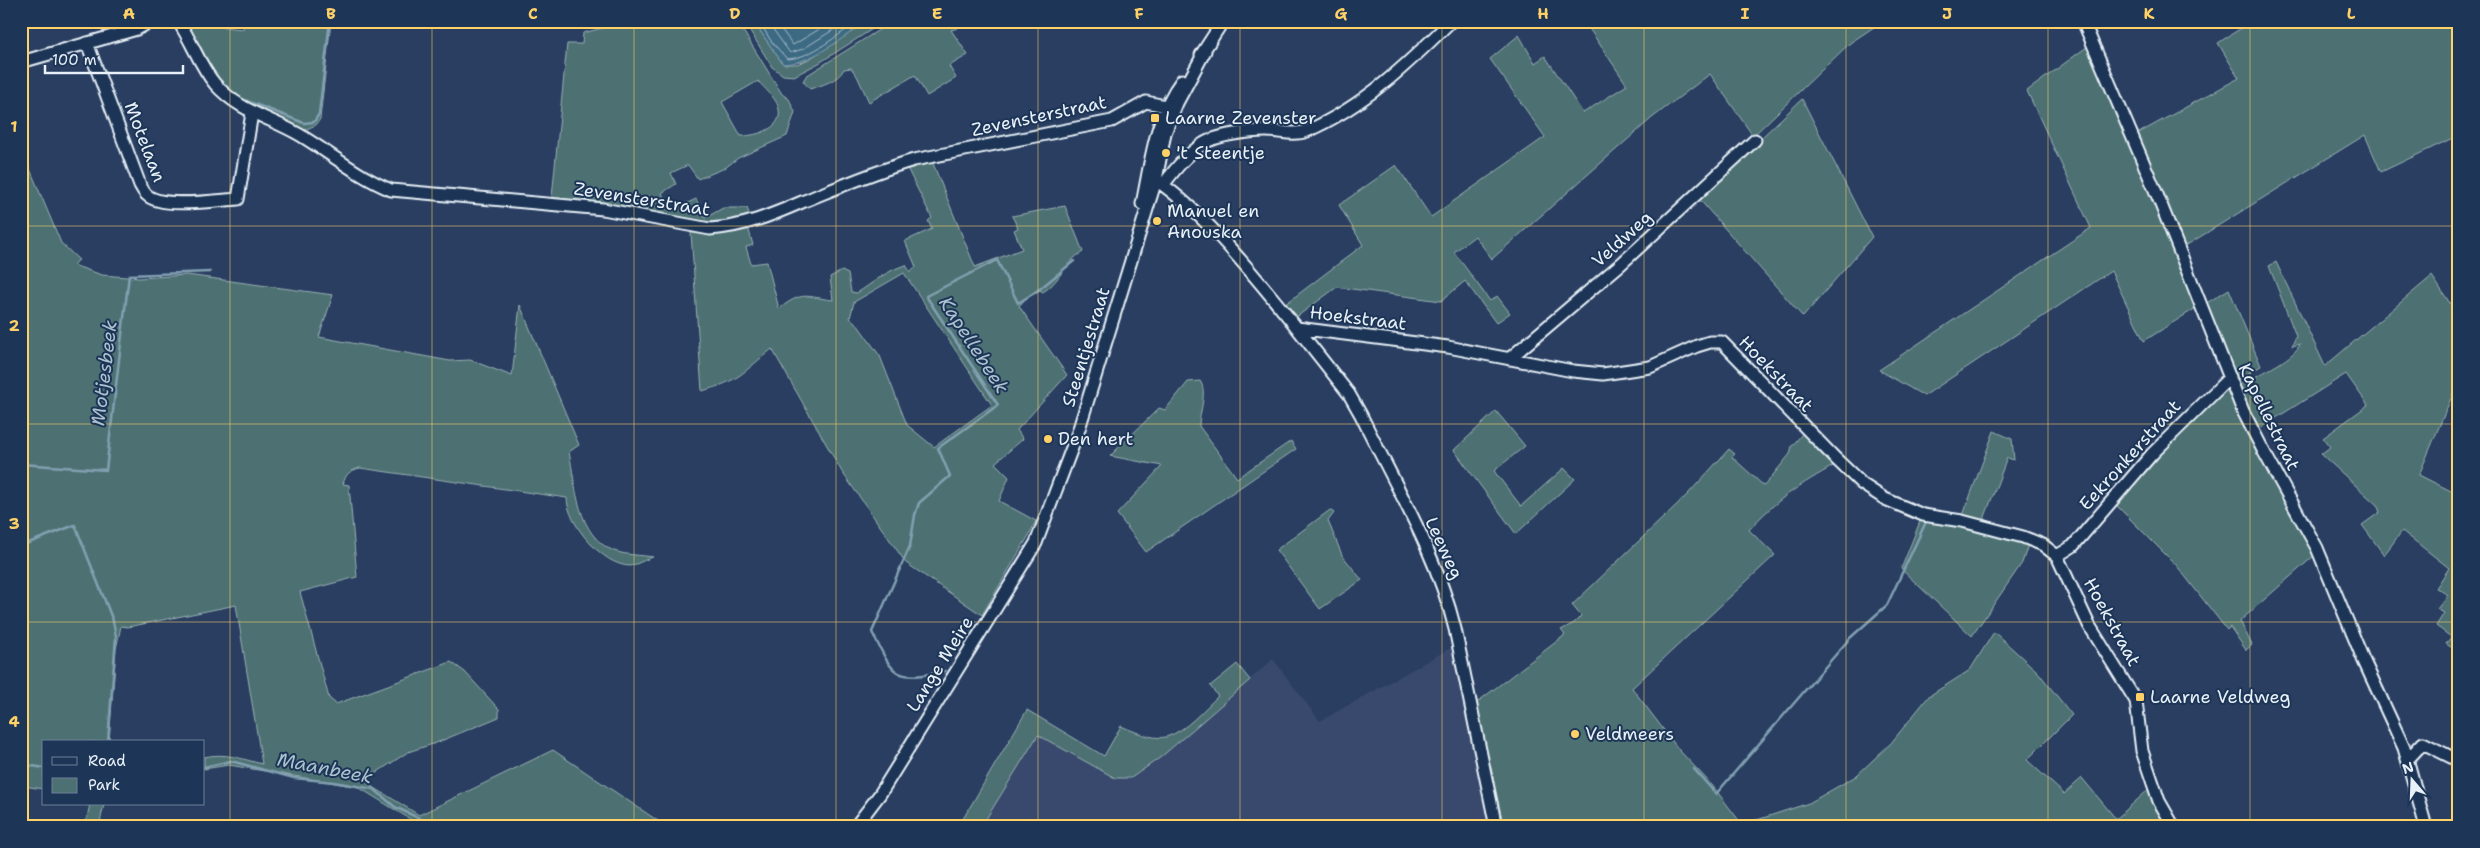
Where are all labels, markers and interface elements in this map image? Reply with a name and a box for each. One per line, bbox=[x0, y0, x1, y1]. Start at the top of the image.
text: A bbox=[123, 3, 135, 24]
text: B bbox=[326, 3, 336, 24]
text: C bbox=[528, 3, 538, 24]
text: D bbox=[729, 3, 741, 24]
text: E bbox=[932, 3, 942, 24]
text: F bbox=[1134, 3, 1144, 24]
text: G bbox=[1335, 3, 1348, 24]
text: H bbox=[1537, 3, 1549, 24]
text: I bbox=[1741, 3, 1750, 24]
text: J bbox=[1942, 3, 1952, 24]
text: K bbox=[2144, 3, 2155, 24]
text: L bbox=[2347, 3, 2356, 24]
scale bar bbox=[45, 42, 182, 74]
text: 100 m bbox=[52, 50, 97, 70]
street label: Zevensterstraat bbox=[969, 90, 1109, 142]
street label: Motelaan bbox=[119, 98, 171, 186]
place label: Laarne Zevenster bbox=[1165, 106, 1317, 130]
marker: Laarne Zevenster bbox=[1149, 112, 1161, 124]
text: 1 bbox=[10, 116, 18, 137]
place label: 't Steentje bbox=[1176, 141, 1265, 165]
marker: 't Steentje bbox=[1160, 147, 1172, 159]
street label: Zevensterstraat bbox=[572, 176, 712, 222]
place label: Manuel en Anouska bbox=[1167, 199, 1259, 244]
street label: Veldweg bbox=[1587, 205, 1657, 273]
marker: Manuel en Anouska bbox=[1151, 215, 1163, 227]
street label: Steentjestraat bbox=[1056, 284, 1116, 410]
water label: Kapellebeek bbox=[933, 292, 1015, 398]
street label: Hoekstraat bbox=[1308, 300, 1408, 336]
text: 2 bbox=[8, 315, 20, 336]
water label: Motjesbeek bbox=[85, 319, 123, 427]
street label: Hoekstraat bbox=[1734, 331, 1819, 417]
street label: Kapellestraat bbox=[2233, 359, 2305, 475]
street label: Eekronkerstraat bbox=[2074, 394, 2186, 515]
place label: Den hert bbox=[1058, 427, 1134, 451]
marker: Den hert bbox=[1042, 433, 1054, 445]
text: 3 bbox=[8, 513, 20, 534]
street label: Leeweg bbox=[1419, 513, 1469, 583]
street label: Hoekstraat bbox=[2078, 574, 2146, 671]
street label: Lange Meire bbox=[901, 612, 979, 716]
place label: Laarne Veldweg bbox=[2150, 685, 2291, 709]
marker: Laarne Veldweg bbox=[2134, 691, 2146, 703]
text: 4 bbox=[8, 711, 20, 732]
place label: Veldmeers bbox=[1585, 722, 1674, 746]
marker: Veldmeers bbox=[1569, 728, 1581, 740]
legend bbox=[42, 740, 205, 806]
water label: Maanbeek bbox=[275, 746, 375, 790]
text: Road bbox=[88, 751, 126, 771]
north arrow bbox=[2388, 756, 2438, 806]
text: N bbox=[2400, 757, 2416, 778]
text: Park bbox=[88, 775, 120, 795]

